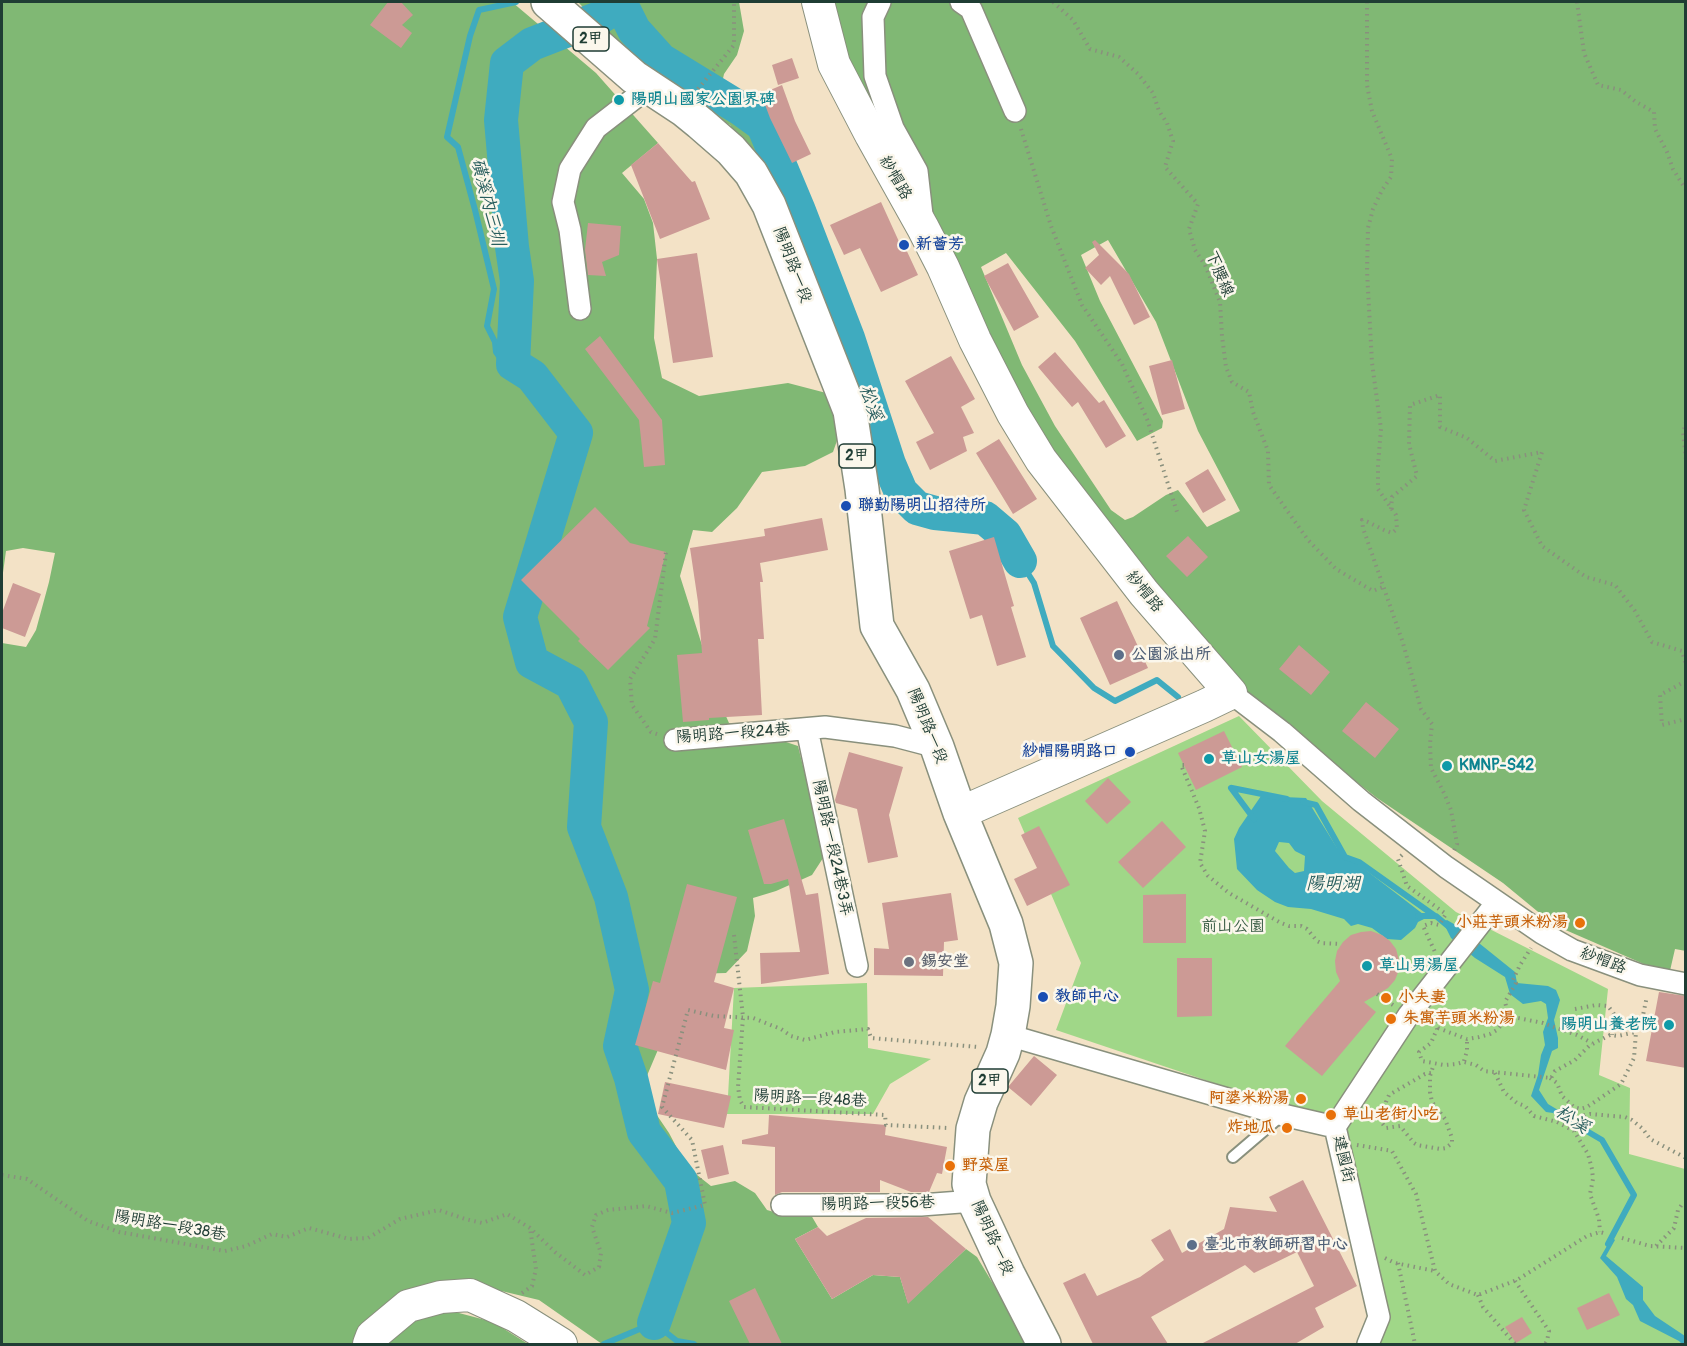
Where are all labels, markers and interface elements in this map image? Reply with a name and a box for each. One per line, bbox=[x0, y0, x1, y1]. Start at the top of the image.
road number: 2甲 bbox=[573, 27, 609, 51]
place label: 陽明山國家公園界碑 bbox=[631, 90, 775, 110]
marker: 陽明山國家公園界碑 bbox=[612, 93, 626, 107]
street label: 紗帽路 bbox=[875, 152, 915, 204]
water label: 磺溪內三圳 bbox=[466, 156, 508, 248]
street label: 陽明路一段 bbox=[769, 224, 815, 306]
place label: 新薈芳 bbox=[916, 235, 964, 255]
marker: 新薈芳 bbox=[897, 238, 911, 252]
street label: 下腰線 bbox=[1201, 248, 1237, 300]
water label: 松溪 bbox=[854, 382, 886, 424]
road number: 2甲 bbox=[839, 444, 875, 468]
place label: 聯勤陽明山招待所 bbox=[858, 496, 986, 516]
marker: 聯勤陽明山招待所 bbox=[839, 499, 853, 513]
street label: 紗帽路 bbox=[1121, 567, 1167, 617]
place label: 公園派出所 bbox=[1131, 645, 1211, 665]
marker: 公園派出所 bbox=[1112, 648, 1126, 662]
street label: 陽明路一段 bbox=[903, 685, 951, 767]
street label: 陽明路一段24巷 bbox=[675, 720, 791, 748]
place label: 紗帽陽明路口 bbox=[1022, 742, 1118, 762]
marker: 紗帽陽明路口 bbox=[1123, 745, 1137, 759]
place label: 草山女湯屋 bbox=[1221, 749, 1301, 769]
marker: 草山女湯屋 bbox=[1202, 752, 1216, 766]
place label: KMNP-S42 bbox=[1459, 756, 1534, 776]
marker: KMNP-S42 bbox=[1440, 759, 1454, 773]
street label: 陽明路一段24巷3弄 bbox=[808, 778, 856, 918]
water label: 陽明湖 bbox=[1306, 873, 1360, 895]
place label: 小莊芋頭米粉湯 bbox=[1456, 913, 1568, 933]
marker: 小莊芋頭米粉湯 bbox=[1573, 916, 1587, 930]
park label: 前山公園 bbox=[1201, 917, 1265, 937]
street label: 紗帽路 bbox=[1577, 943, 1629, 979]
place label: 錫安堂 bbox=[921, 952, 969, 972]
marker: 錫安堂 bbox=[902, 955, 916, 969]
place label: 草山男湯屋 bbox=[1379, 956, 1459, 976]
marker: 草山男湯屋 bbox=[1360, 959, 1374, 973]
place label: 教師中心 bbox=[1055, 987, 1119, 1007]
place label: 小夫妻 bbox=[1398, 988, 1446, 1008]
marker: 教師中心 bbox=[1036, 990, 1050, 1004]
marker: 小夫妻 bbox=[1379, 991, 1393, 1005]
place label: 朱寓芋頭米粉湯 bbox=[1403, 1009, 1515, 1029]
marker: 朱寓芋頭米粉湯 bbox=[1384, 1012, 1398, 1026]
place label: 陽明山養老院 bbox=[1561, 1015, 1657, 1035]
marker: 陽明山養老院 bbox=[1662, 1018, 1676, 1032]
road number: 2甲 bbox=[972, 1069, 1008, 1093]
street label: 陽明路一段48巷 bbox=[753, 1086, 867, 1112]
place label: 阿婆米粉湯 bbox=[1209, 1089, 1289, 1109]
marker: 阿婆米粉湯 bbox=[1294, 1092, 1308, 1106]
water label: 松溪 bbox=[1551, 1101, 1593, 1139]
place label: 草山老街小吃 bbox=[1343, 1105, 1439, 1125]
marker: 草山老街小吃 bbox=[1324, 1108, 1338, 1122]
place label: 炸地瓜 bbox=[1227, 1118, 1275, 1138]
marker: 炸地瓜 bbox=[1280, 1121, 1294, 1135]
street label: 建國街 bbox=[1328, 1133, 1358, 1185]
place label: 野菜屋 bbox=[962, 1156, 1010, 1176]
marker: 野菜屋 bbox=[943, 1159, 957, 1173]
street label: 陽明路一段56巷 bbox=[821, 1193, 935, 1215]
street label: 陽明路一段 bbox=[967, 1198, 1017, 1278]
street label: 陽明路一段38巷 bbox=[113, 1207, 227, 1245]
place label: 臺北市教師研習中心 bbox=[1204, 1235, 1348, 1255]
marker: 臺北市教師研習中心 bbox=[1185, 1238, 1199, 1252]

